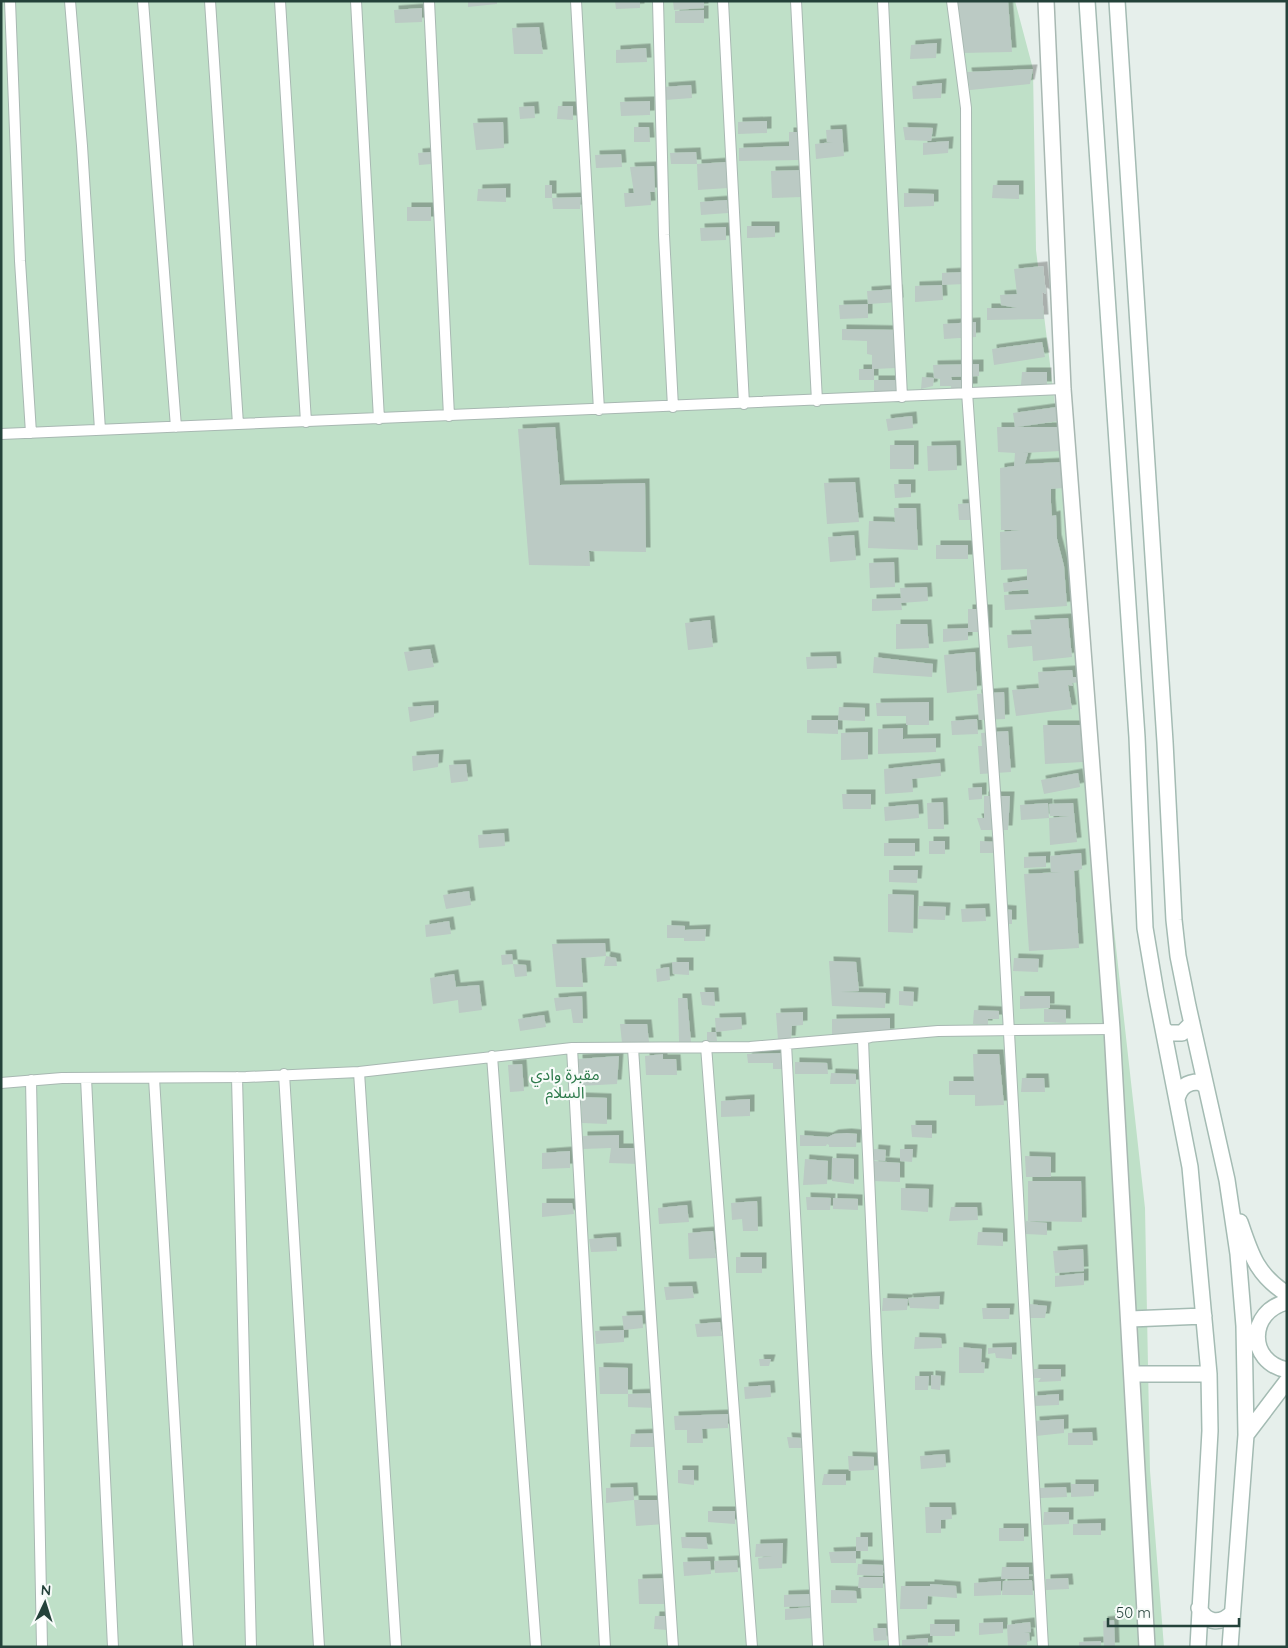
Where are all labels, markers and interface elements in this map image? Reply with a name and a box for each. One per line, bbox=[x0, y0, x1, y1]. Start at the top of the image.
park label: مقبرة وادي السلام bbox=[530, 1064, 600, 1105]
north arrow bbox=[20, 1578, 70, 1628]
text: N bbox=[40, 1581, 52, 1599]
scale bar bbox=[1108, 1596, 1239, 1628]
text: 50 m bbox=[1116, 1603, 1151, 1622]

